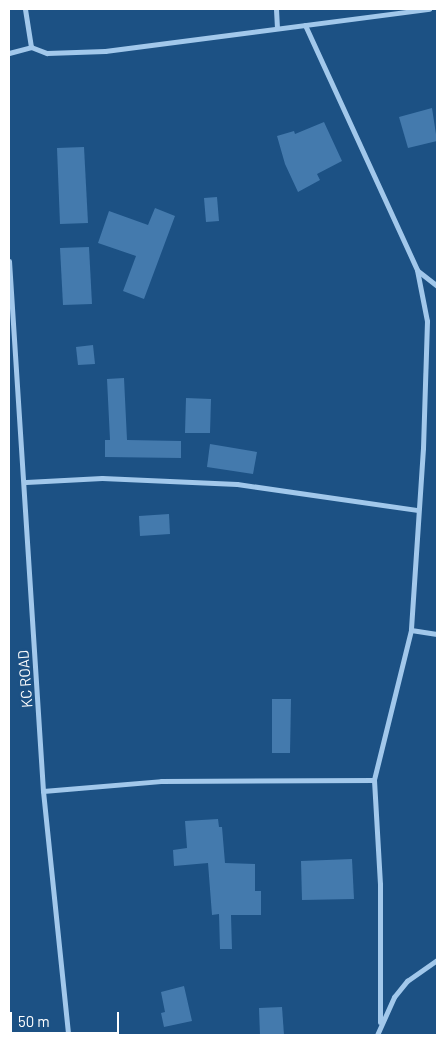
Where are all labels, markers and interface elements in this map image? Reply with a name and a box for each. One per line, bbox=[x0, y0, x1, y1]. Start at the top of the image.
street label: KC ROAD bbox=[14, 649, 36, 709]
scale bar bbox=[12, 1002, 121, 1034]
text: 50 m bbox=[18, 1012, 50, 1030]

